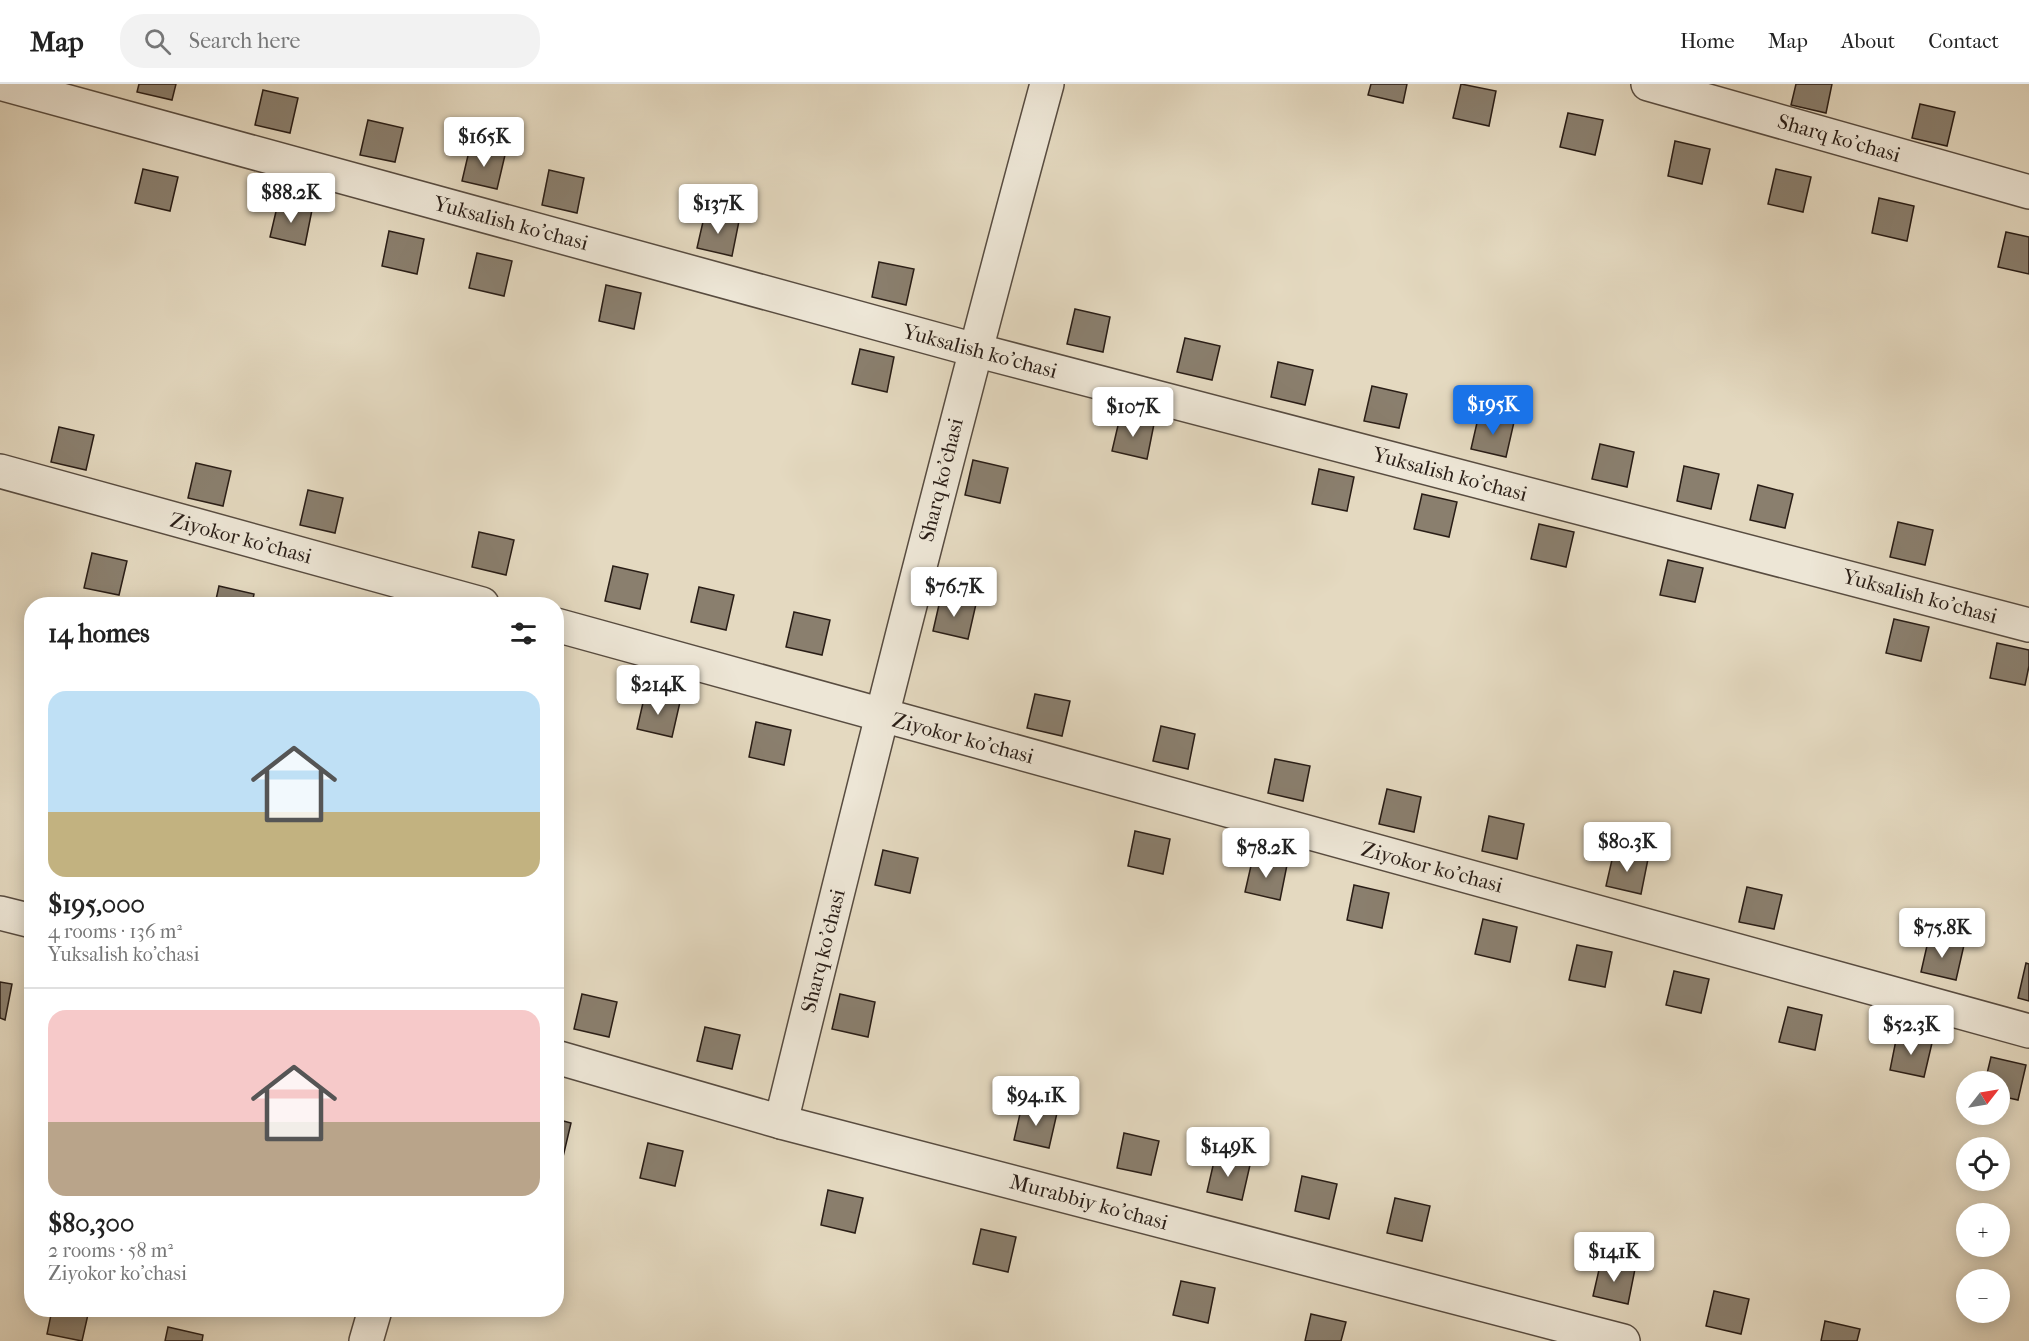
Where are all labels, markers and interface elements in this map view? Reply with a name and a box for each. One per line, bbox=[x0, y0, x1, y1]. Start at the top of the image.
search box bbox=[120, 14, 540, 68]
text: Map bbox=[30, 25, 84, 58]
icon: search bbox=[141, 25, 174, 58]
text: Search here bbox=[189, 28, 300, 54]
text: Home bbox=[1680, 29, 1735, 53]
text: Map bbox=[1768, 29, 1808, 53]
text: About bbox=[1841, 29, 1895, 53]
text: Contact bbox=[1928, 29, 1999, 53]
street label: Sharq ko'chasi bbox=[1775, 109, 1903, 167]
pin: $165K bbox=[442, 117, 526, 168]
text: $165K bbox=[458, 125, 510, 148]
pin: $88.2K bbox=[242, 173, 340, 224]
text: $88.2K bbox=[261, 181, 321, 204]
pin: $137K bbox=[676, 184, 760, 235]
street label: Yuksalish ko'chasi bbox=[430, 191, 591, 255]
text: $137K bbox=[693, 192, 743, 215]
street label: Yuksalish ko'chasi bbox=[899, 319, 1060, 383]
pin: $195K bbox=[1451, 385, 1535, 436]
pin: $107K bbox=[1091, 387, 1175, 438]
text: $195K bbox=[1467, 393, 1519, 416]
text: $107K bbox=[1106, 395, 1160, 418]
street label: Sharq ko'chasi bbox=[914, 416, 968, 544]
street label: Yuksalish ko'chasi bbox=[1369, 442, 1530, 506]
street label: Ziyokor ko'chasi bbox=[167, 508, 315, 568]
street label: Yuksalish ko'chasi bbox=[1839, 564, 2000, 628]
pin: $76.7K bbox=[905, 567, 1003, 618]
text: $76.7K bbox=[925, 575, 983, 598]
icon: filters bbox=[507, 617, 540, 650]
text: 14 homes bbox=[48, 618, 150, 649]
pin: $214K bbox=[616, 665, 700, 716]
text: $214K bbox=[631, 673, 685, 696]
street label: Ziyokor ko'chasi bbox=[889, 708, 1037, 768]
icon: home bbox=[240, 730, 348, 838]
pin: $80.3K bbox=[1578, 822, 1676, 873]
pin: $78.2K bbox=[1217, 828, 1315, 879]
text: $80.3K bbox=[1598, 830, 1656, 853]
text: $78.2K bbox=[1236, 836, 1296, 859]
street label: Ziyokor ko'chasi bbox=[1358, 837, 1506, 897]
street label: Sharq ko'chasi bbox=[796, 887, 850, 1015]
text: $195,000 bbox=[48, 889, 145, 920]
pin: $75.8K bbox=[1893, 908, 1991, 959]
text: $75.8K bbox=[1913, 916, 1971, 939]
text: 4 rooms · 136 m² bbox=[48, 920, 182, 943]
text: Yuksalish ko'chasi bbox=[48, 943, 199, 966]
pin: $52.3K bbox=[1862, 1005, 1960, 1056]
text: $52.3K bbox=[1883, 1013, 1939, 1036]
icon: home bbox=[240, 1049, 348, 1157]
north arrow bbox=[1956, 1071, 2010, 1125]
map controls bbox=[1956, 1071, 2010, 1323]
pin: $94.1K bbox=[987, 1076, 1085, 1127]
text: $94.1K bbox=[1006, 1084, 1066, 1107]
pin: $149K bbox=[1186, 1127, 1270, 1178]
text: $149K bbox=[1201, 1135, 1255, 1158]
button: locate bbox=[1956, 1137, 2010, 1191]
street label: Murabbiy ko'chasi bbox=[1007, 1169, 1171, 1235]
button: + bbox=[1956, 1203, 2010, 1257]
text: $80,300 bbox=[48, 1208, 134, 1239]
pin: $141K bbox=[1572, 1232, 1656, 1283]
text: 2 rooms · 58 m² bbox=[48, 1239, 173, 1262]
text: $141K bbox=[1588, 1240, 1640, 1263]
text: Ziyokor ko'chasi bbox=[48, 1262, 187, 1285]
button: − bbox=[1956, 1269, 2010, 1323]

